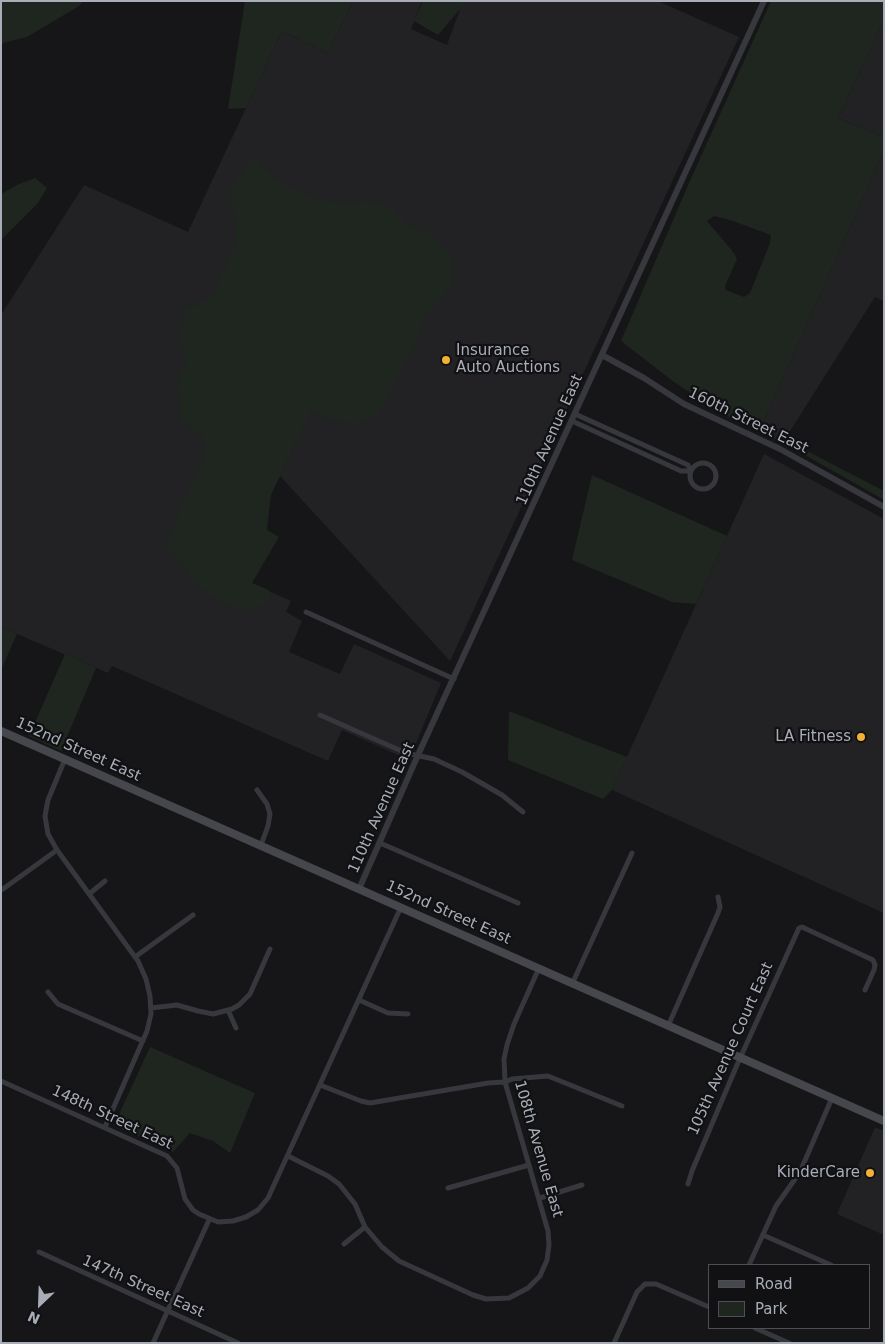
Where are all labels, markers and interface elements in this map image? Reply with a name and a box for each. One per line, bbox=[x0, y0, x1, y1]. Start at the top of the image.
place label: Insurance Auto Auctions bbox=[456, 342, 560, 377]
marker: Insurance Auto Auctions bbox=[440, 354, 452, 366]
street label: 110th Avenue East bbox=[513, 372, 587, 508]
street label: 160th Street East bbox=[685, 384, 811, 458]
street label: 152nd Street East bbox=[13, 714, 143, 786]
place label: LA Fitness bbox=[775, 728, 851, 746]
marker: LA Fitness bbox=[855, 731, 867, 743]
street label: 110th Avenue East bbox=[345, 740, 419, 876]
street label: 152nd Street East bbox=[383, 877, 513, 949]
street label: 105th Avenue Court East bbox=[685, 960, 777, 1138]
street label: 108th Avenue East bbox=[510, 1078, 566, 1220]
street label: 148th Street East bbox=[49, 1082, 175, 1154]
place label: KinderCare bbox=[777, 1164, 860, 1182]
marker: KinderCare bbox=[864, 1167, 876, 1179]
street label: 147th Street East bbox=[79, 1252, 207, 1322]
legend bbox=[708, 1264, 870, 1329]
text: Road bbox=[755, 1275, 793, 1293]
north arrow bbox=[15, 1279, 65, 1329]
text: Park bbox=[755, 1300, 787, 1318]
text: N bbox=[25, 1308, 43, 1327]

